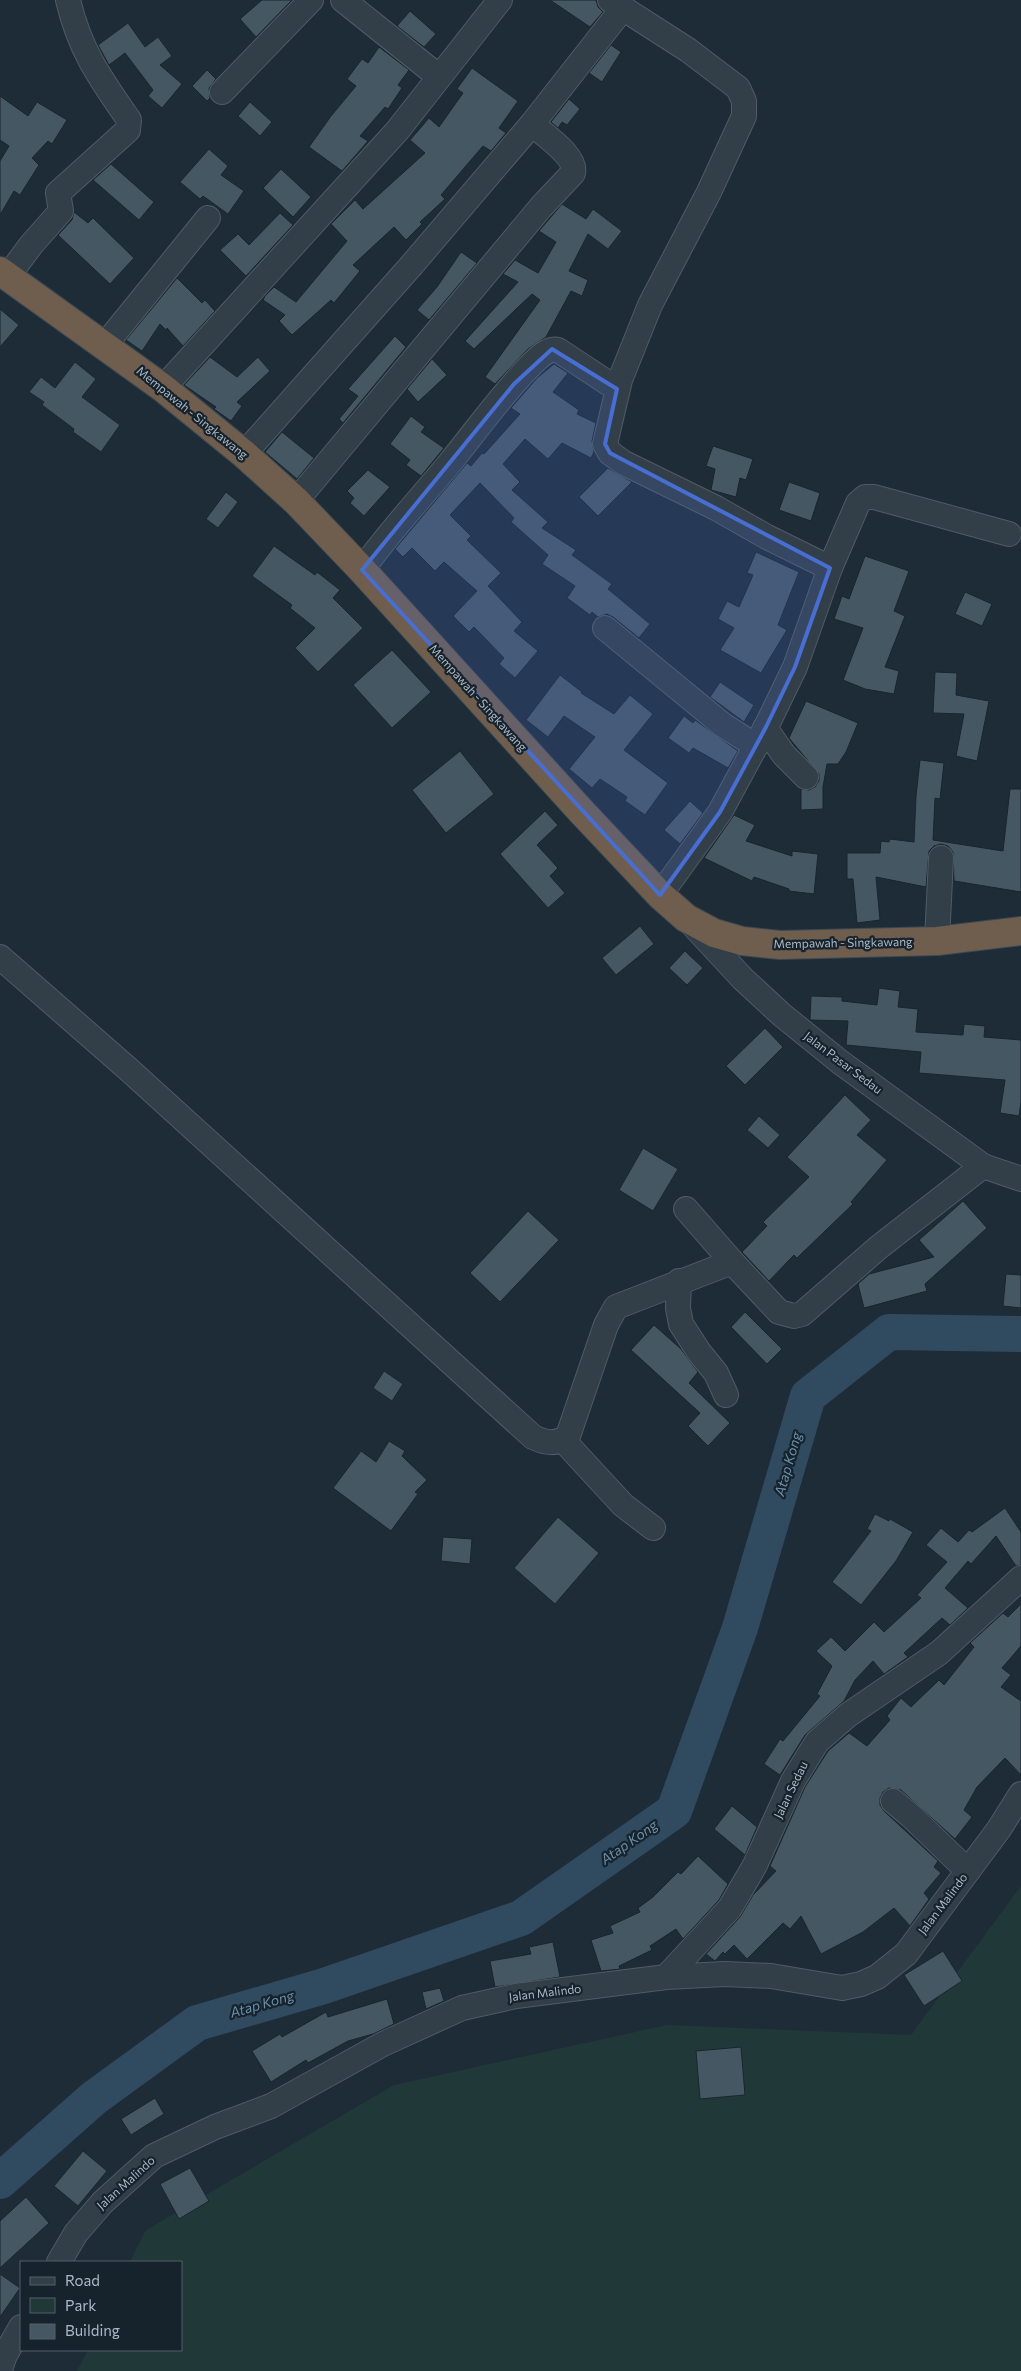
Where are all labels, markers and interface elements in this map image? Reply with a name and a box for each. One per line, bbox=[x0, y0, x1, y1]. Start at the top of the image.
street label: Mempawah - Singkawang bbox=[134, 363, 251, 462]
street label: Mempawah - Singkawang bbox=[427, 641, 531, 754]
street label: Mempawah - Singkawang bbox=[773, 934, 913, 950]
street label: Jalan Pasar Sedau bbox=[801, 1028, 885, 1097]
water label: Atap Kong bbox=[770, 1429, 805, 1499]
street label: Jalan Sedau bbox=[770, 1759, 811, 1821]
water label: Atap Kong bbox=[596, 1815, 662, 1868]
street label: Jalan Malindo bbox=[915, 1870, 971, 1937]
street label: Jalan Malindo bbox=[508, 1981, 582, 2004]
water label: Atap Kong bbox=[227, 1986, 297, 2021]
street label: Jalan Malindo bbox=[94, 2153, 158, 2213]
legend bbox=[20, 2261, 182, 2351]
text: Road bbox=[65, 2271, 100, 2289]
text: Park bbox=[65, 2296, 96, 2314]
text: Building bbox=[65, 2321, 120, 2339]

